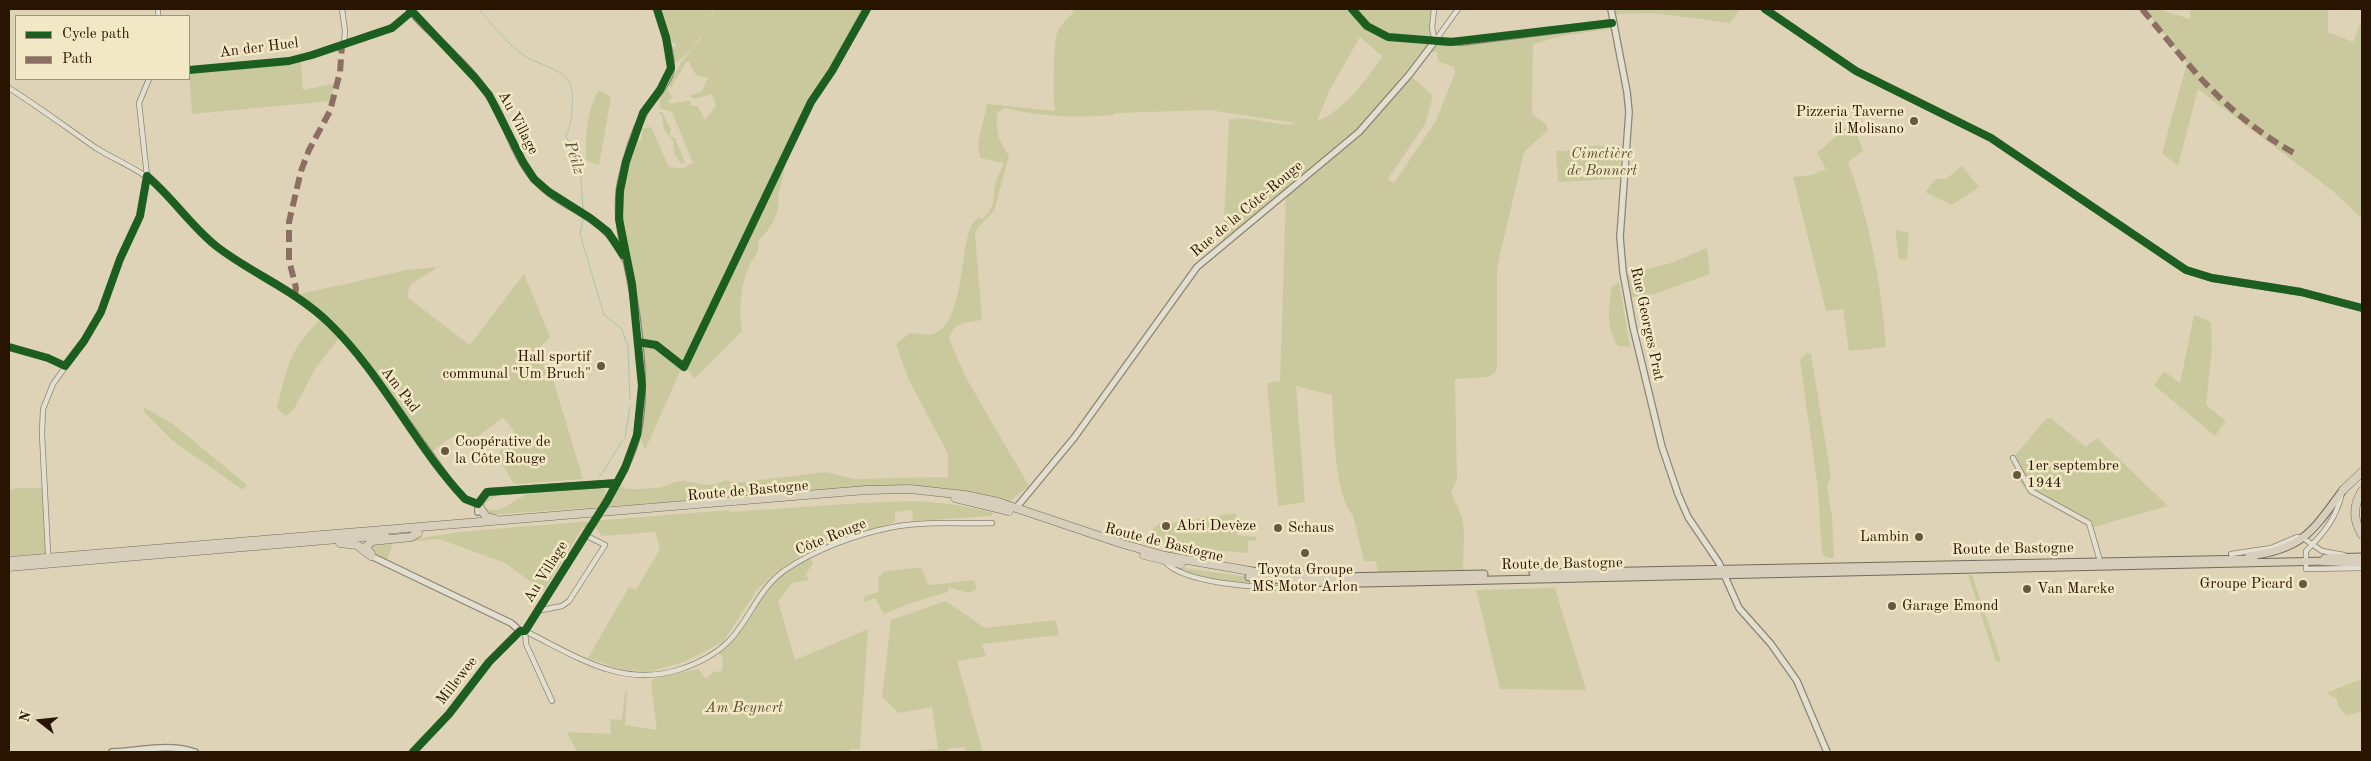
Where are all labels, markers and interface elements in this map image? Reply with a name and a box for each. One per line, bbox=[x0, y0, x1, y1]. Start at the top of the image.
legend bbox=[15, 15, 190, 80]
text: Cycle path bbox=[62, 27, 130, 42]
street label: An der Huel bbox=[218, 34, 300, 62]
text: Path bbox=[62, 52, 92, 67]
street label: Au Village bbox=[494, 88, 542, 158]
place label: Pizzeria Taverne il Molisano bbox=[1796, 103, 1904, 138]
marker: Pizzeria Taverne il Molisano bbox=[1908, 115, 1920, 127]
water label: Péilz bbox=[560, 139, 588, 177]
park label: Cimetière de Bonnert bbox=[1567, 145, 1637, 180]
street label: Rue de la Côte-Rouge bbox=[1187, 157, 1307, 261]
street label: Rue Georges Prat bbox=[1626, 265, 1668, 383]
place label: Hall sportif communal "Um Bruch" bbox=[443, 348, 591, 383]
marker: Hall sportif communal "Um Bruch" bbox=[595, 360, 607, 372]
street label: Am Pad bbox=[377, 364, 423, 416]
place label: Coopérative de la Côte Rouge bbox=[455, 433, 551, 468]
marker: Coopérative de la Côte Rouge bbox=[439, 445, 451, 457]
place label: 1er septembre 1944 bbox=[2027, 457, 2119, 492]
marker: 1er septembre 1944 bbox=[2011, 469, 2023, 481]
street label: Route de Bastogne bbox=[687, 477, 809, 505]
street label: Côte Rouge bbox=[793, 515, 869, 559]
place label: Abri Devèze bbox=[1176, 517, 1256, 535]
place label: Schaus bbox=[1288, 519, 1334, 537]
street label: Route de Bastogne bbox=[1103, 520, 1225, 566]
marker: Abri Devèze bbox=[1160, 520, 1172, 532]
marker: Schaus bbox=[1272, 522, 1284, 534]
place label: Lambin bbox=[1860, 528, 1909, 546]
marker: Lambin bbox=[1913, 531, 1925, 543]
street label: Au Village bbox=[520, 538, 572, 606]
street label: Route de Bastogne bbox=[1952, 539, 2074, 559]
marker: Toyota Groupe MS Motor Arlon bbox=[1299, 547, 1311, 559]
street label: Route de Bastogne bbox=[1501, 554, 1623, 574]
place label: Toyota Groupe MS Motor Arlon bbox=[1252, 561, 1358, 596]
place label: Groupe Picard bbox=[2200, 575, 2293, 593]
marker: Groupe Picard bbox=[2297, 578, 2309, 590]
place label: Van Marcke bbox=[2037, 580, 2114, 598]
marker: Van Marcke bbox=[2021, 583, 2033, 595]
place label: Garage Emond bbox=[1902, 597, 1999, 615]
marker: Garage Emond bbox=[1886, 600, 1898, 612]
street label: Millewee bbox=[433, 653, 481, 709]
north arrow bbox=[15, 696, 65, 746]
park label: Am Beynert bbox=[705, 699, 783, 717]
text: N bbox=[17, 710, 34, 724]

